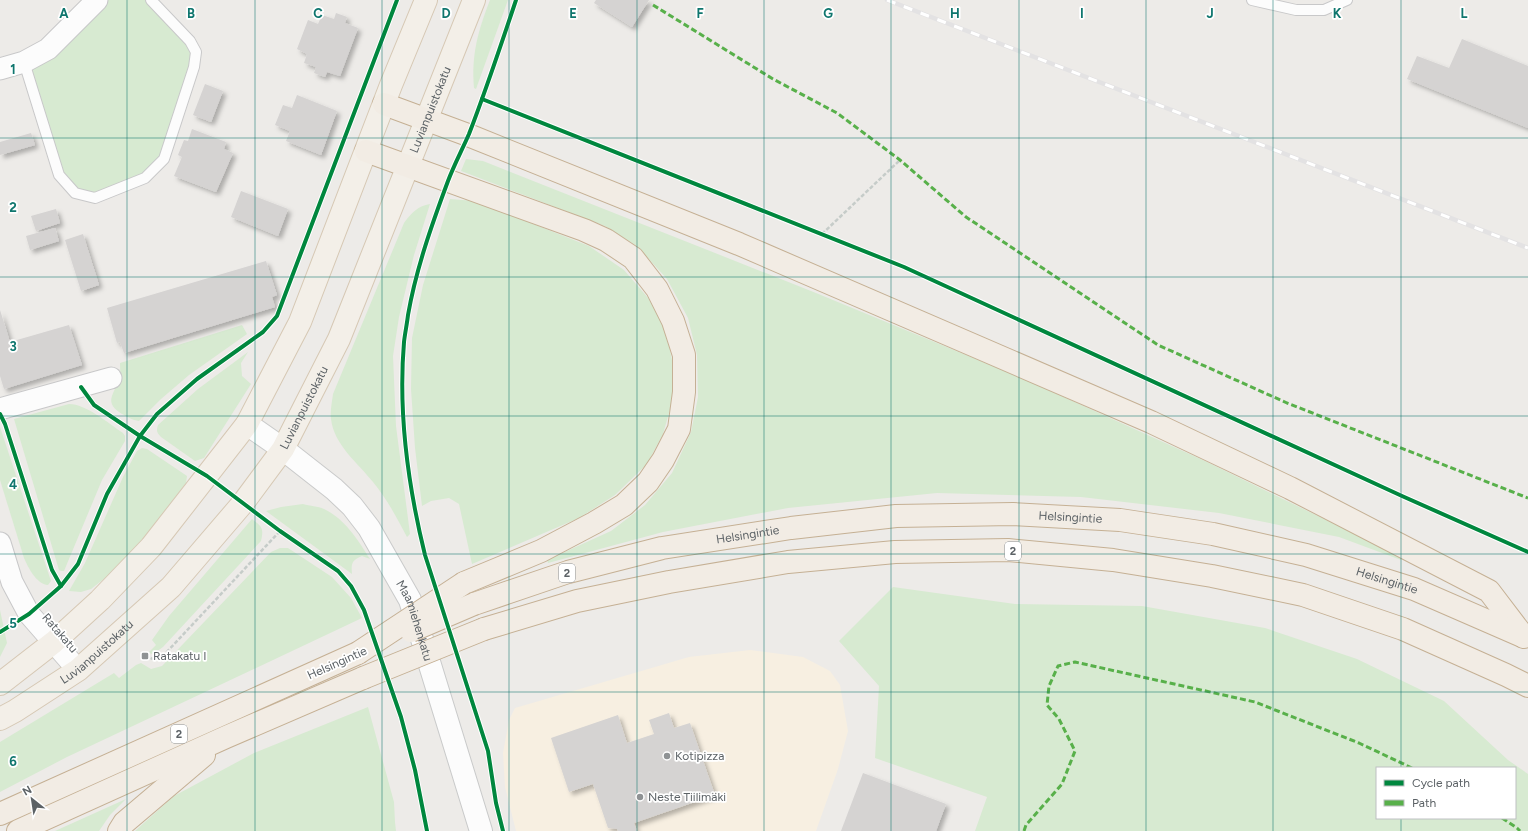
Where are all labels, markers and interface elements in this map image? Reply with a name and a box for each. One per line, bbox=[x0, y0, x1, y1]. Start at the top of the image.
text: A bbox=[59, 6, 69, 21]
text: B bbox=[187, 6, 195, 21]
text: C bbox=[313, 6, 323, 21]
text: D bbox=[441, 6, 451, 21]
text: E bbox=[569, 6, 577, 21]
text: F bbox=[696, 6, 704, 21]
text: G bbox=[823, 6, 833, 21]
text: H bbox=[950, 6, 960, 21]
text: I bbox=[1080, 6, 1084, 21]
text: J bbox=[1206, 6, 1214, 21]
text: K bbox=[1333, 6, 1342, 21]
text: L bbox=[1461, 6, 1468, 21]
text: 1 bbox=[10, 62, 16, 77]
street label: Luvianpuistokatu bbox=[407, 64, 454, 155]
text: 2 bbox=[9, 200, 17, 215]
text: 3 bbox=[9, 339, 17, 354]
street label: Luvianpuistokatu bbox=[277, 364, 331, 452]
text: 4 bbox=[9, 477, 17, 492]
street label: Helsingintie bbox=[1038, 508, 1103, 526]
street label: Helsingintie bbox=[715, 523, 781, 547]
road number: 2 bbox=[1005, 542, 1021, 560]
road number: 2 bbox=[559, 564, 575, 582]
street label: Helsingintie bbox=[1354, 564, 1420, 597]
street label: Maamiehenkatu bbox=[393, 578, 435, 663]
street label: Ratakatu bbox=[39, 611, 81, 655]
text: 5 bbox=[9, 616, 17, 631]
street label: Luvianpuistokatu bbox=[57, 617, 136, 687]
street label: Helsingintie bbox=[305, 643, 369, 682]
place label: Ratakatu I bbox=[153, 649, 207, 663]
marker: Ratakatu I bbox=[140, 651, 150, 661]
road number: 2 bbox=[171, 725, 187, 743]
place label: Kotipizza bbox=[675, 749, 724, 763]
marker: Kotipizza bbox=[662, 751, 672, 761]
text: 6 bbox=[9, 754, 17, 769]
legend bbox=[1376, 767, 1516, 819]
text: Cycle path bbox=[1412, 776, 1470, 790]
north arrow bbox=[12, 779, 52, 819]
text: N bbox=[20, 783, 34, 799]
place label: Neste Tiilimäki bbox=[648, 790, 726, 804]
marker: Neste Tiilimäki bbox=[635, 792, 645, 802]
text: Path bbox=[1412, 796, 1436, 810]

